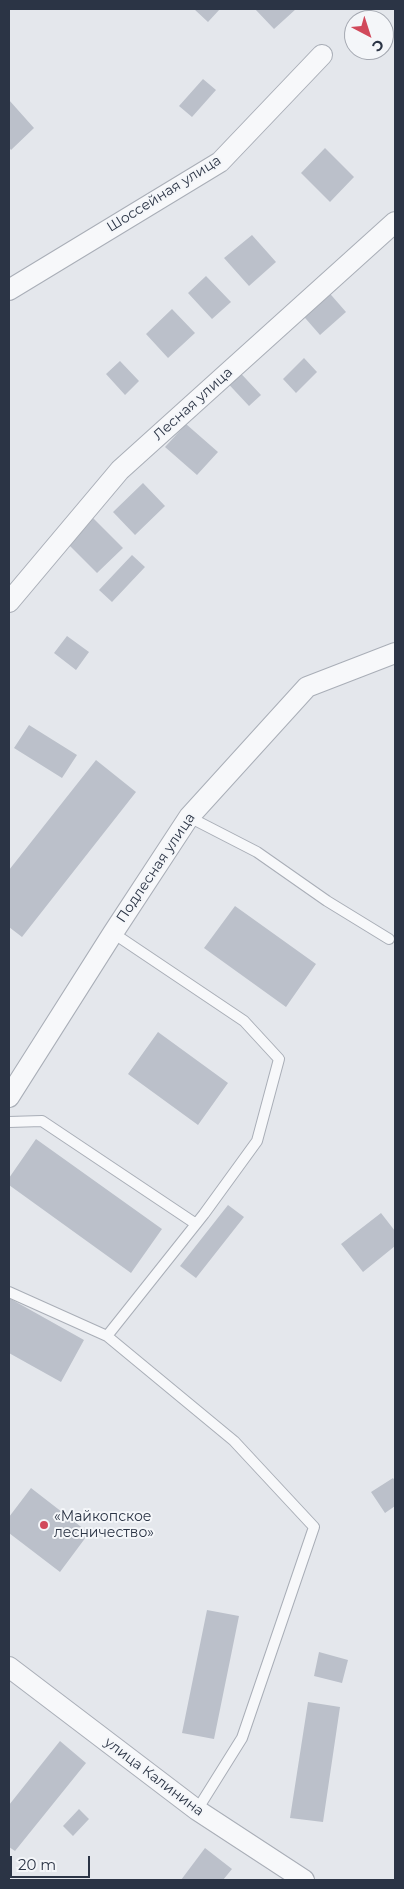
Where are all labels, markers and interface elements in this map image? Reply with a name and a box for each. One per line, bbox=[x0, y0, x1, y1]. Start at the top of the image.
north arrow bbox=[344, 10, 394, 60]
text: С bbox=[368, 36, 388, 56]
street label: Шоссейная улица bbox=[104, 152, 224, 236]
street label: Лесная улица bbox=[150, 364, 236, 444]
street label: Подлесная улица bbox=[113, 810, 199, 926]
place label: «Майкопское лесничество» bbox=[54, 1509, 154, 1541]
marker: «Майкопское лесничество» bbox=[38, 1519, 50, 1531]
street label: улица Калинина bbox=[101, 1734, 207, 1820]
scale bar bbox=[12, 1846, 92, 1878]
text: 20 m bbox=[18, 1855, 56, 1874]

